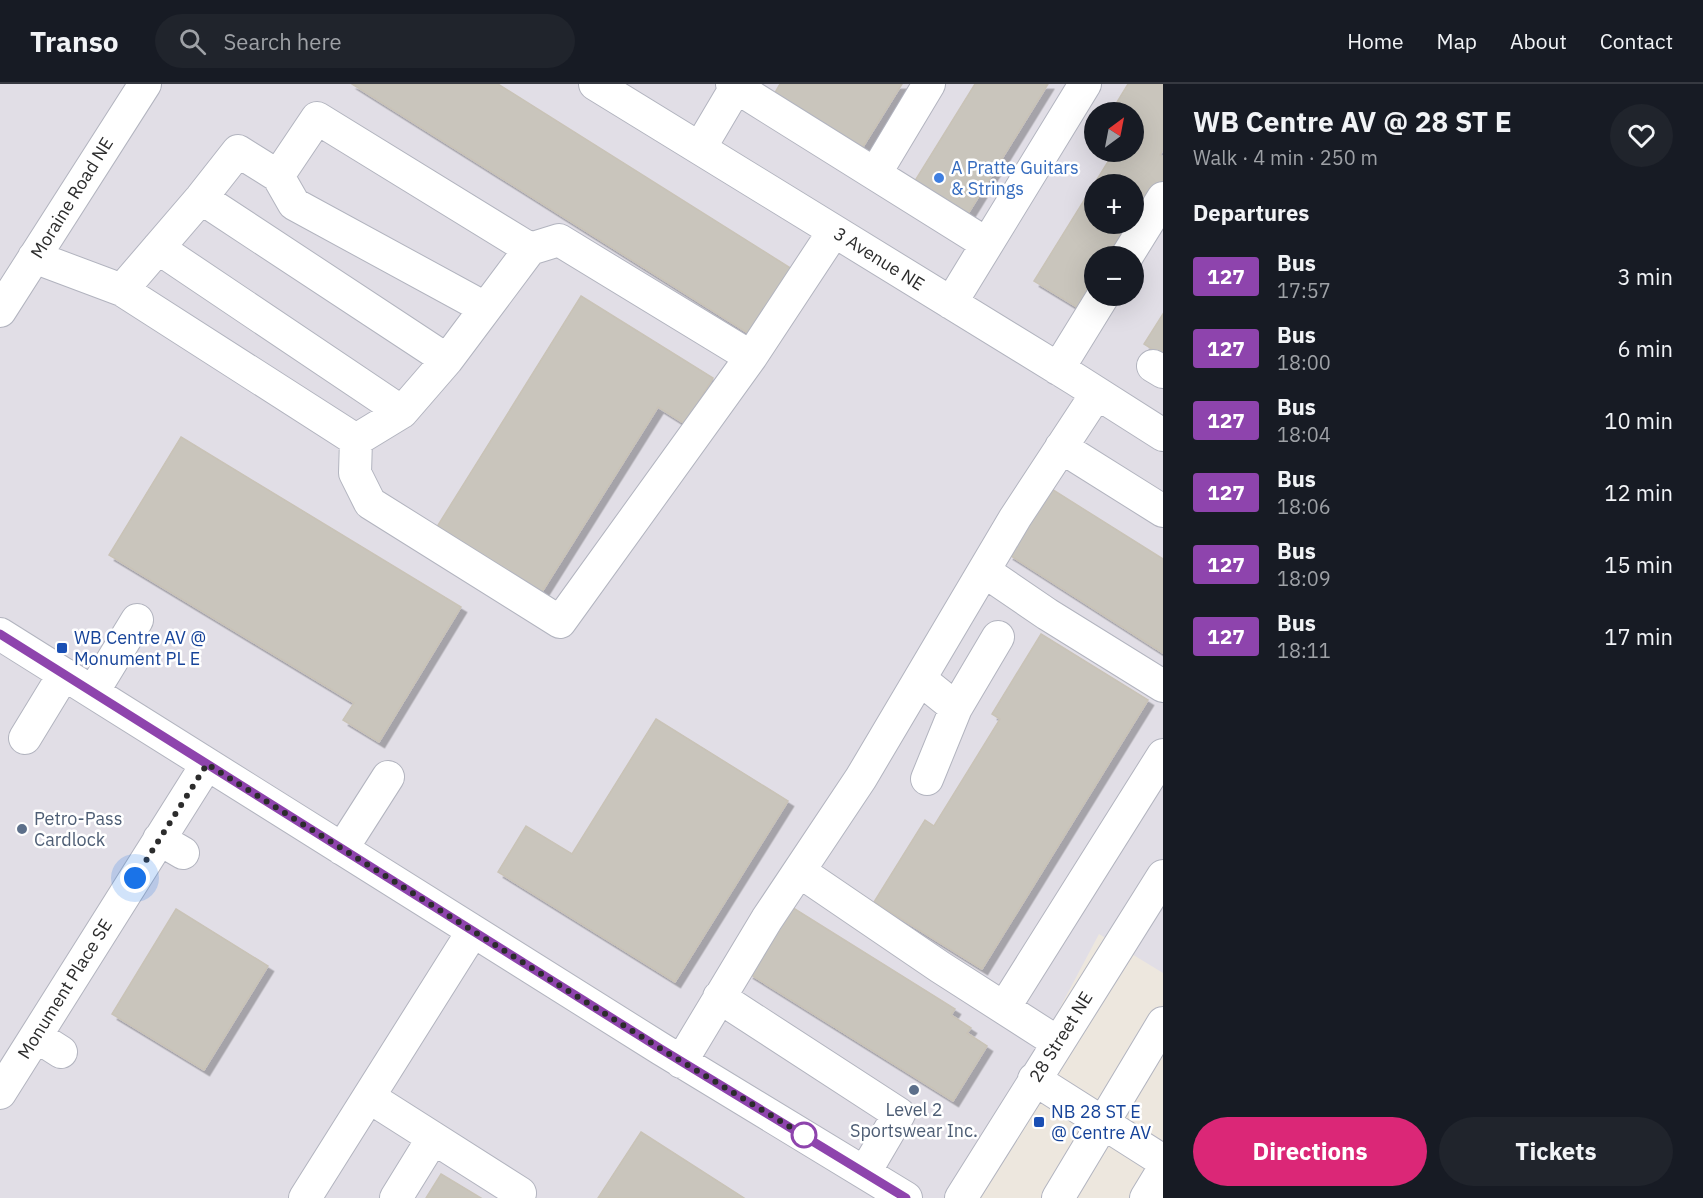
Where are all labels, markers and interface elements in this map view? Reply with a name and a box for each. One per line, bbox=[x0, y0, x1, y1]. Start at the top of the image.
search box bbox=[155, 14, 575, 68]
text: Transo bbox=[30, 23, 119, 60]
icon: search bbox=[176, 25, 209, 58]
text: Search here bbox=[224, 27, 342, 56]
text: Home bbox=[1347, 27, 1404, 55]
text: Map bbox=[1437, 27, 1477, 55]
text: About bbox=[1510, 27, 1567, 55]
text: Contact bbox=[1600, 27, 1673, 55]
north arrow bbox=[1084, 102, 1144, 162]
map controls bbox=[1084, 102, 1144, 306]
text: WB Centre AV @ 28 ST E bbox=[1193, 103, 1512, 140]
button: heart bbox=[1610, 104, 1673, 167]
street label: Moraine Road NE bbox=[25, 133, 118, 263]
text: Walk · 4 min · 250 m bbox=[1193, 144, 1378, 171]
place label: A Pratte Guitars & Strings bbox=[951, 156, 1079, 200]
marker: A Pratte Guitars & Strings bbox=[932, 171, 946, 185]
button: + bbox=[1084, 174, 1144, 234]
text: Departures bbox=[1193, 198, 1309, 227]
street label: 3 Avenue NE bbox=[830, 222, 929, 296]
button: − bbox=[1084, 246, 1144, 306]
text: Bus bbox=[1277, 248, 1316, 277]
text: 127 bbox=[1207, 262, 1245, 290]
text: 3 min bbox=[1617, 262, 1673, 291]
text: 17:57 bbox=[1277, 277, 1331, 304]
text: Bus bbox=[1277, 320, 1316, 349]
text: 127 bbox=[1207, 334, 1245, 362]
text: 6 min bbox=[1617, 334, 1673, 363]
text: 18:00 bbox=[1277, 349, 1331, 376]
text: Bus bbox=[1277, 392, 1316, 421]
text: 127 bbox=[1207, 406, 1245, 434]
text: 10 min bbox=[1604, 406, 1673, 435]
text: 18:04 bbox=[1277, 421, 1331, 448]
text: Bus bbox=[1277, 464, 1316, 493]
text: 127 bbox=[1207, 478, 1245, 506]
text: 12 min bbox=[1604, 478, 1673, 507]
text: 18:06 bbox=[1277, 493, 1331, 520]
text: Bus bbox=[1277, 536, 1316, 565]
text: 127 bbox=[1207, 550, 1245, 578]
text: 15 min bbox=[1604, 550, 1673, 579]
text: 18:09 bbox=[1277, 565, 1331, 592]
text: Bus bbox=[1277, 608, 1316, 637]
text: 127 bbox=[1207, 622, 1245, 650]
text: 17 min bbox=[1604, 622, 1673, 651]
place label: WB Centre AV @ Monument PL E bbox=[74, 626, 206, 670]
text: 18:11 bbox=[1277, 637, 1331, 664]
marker: WB Centre AV @ Monument PL E bbox=[55, 641, 69, 655]
place label: Petro-Pass Cardlock bbox=[34, 807, 122, 851]
marker: Petro-Pass Cardlock bbox=[15, 822, 29, 836]
your location bbox=[120, 863, 150, 893]
street label: Monument Place SE bbox=[12, 914, 117, 1063]
street label: 28 Street NE bbox=[1024, 987, 1098, 1086]
marker: Level 2 Sportswear Inc. bbox=[907, 1083, 921, 1097]
place label: Level 2 Sportswear Inc. bbox=[850, 1098, 978, 1142]
place label: NB 28 ST E @ Centre AV bbox=[1051, 1100, 1151, 1144]
marker: NB 28 ST E @ Centre AV bbox=[1032, 1115, 1046, 1129]
button: Directions bbox=[1193, 1117, 1427, 1186]
button: Tickets bbox=[1439, 1117, 1673, 1186]
unlabelled marker bbox=[791, 1122, 817, 1148]

